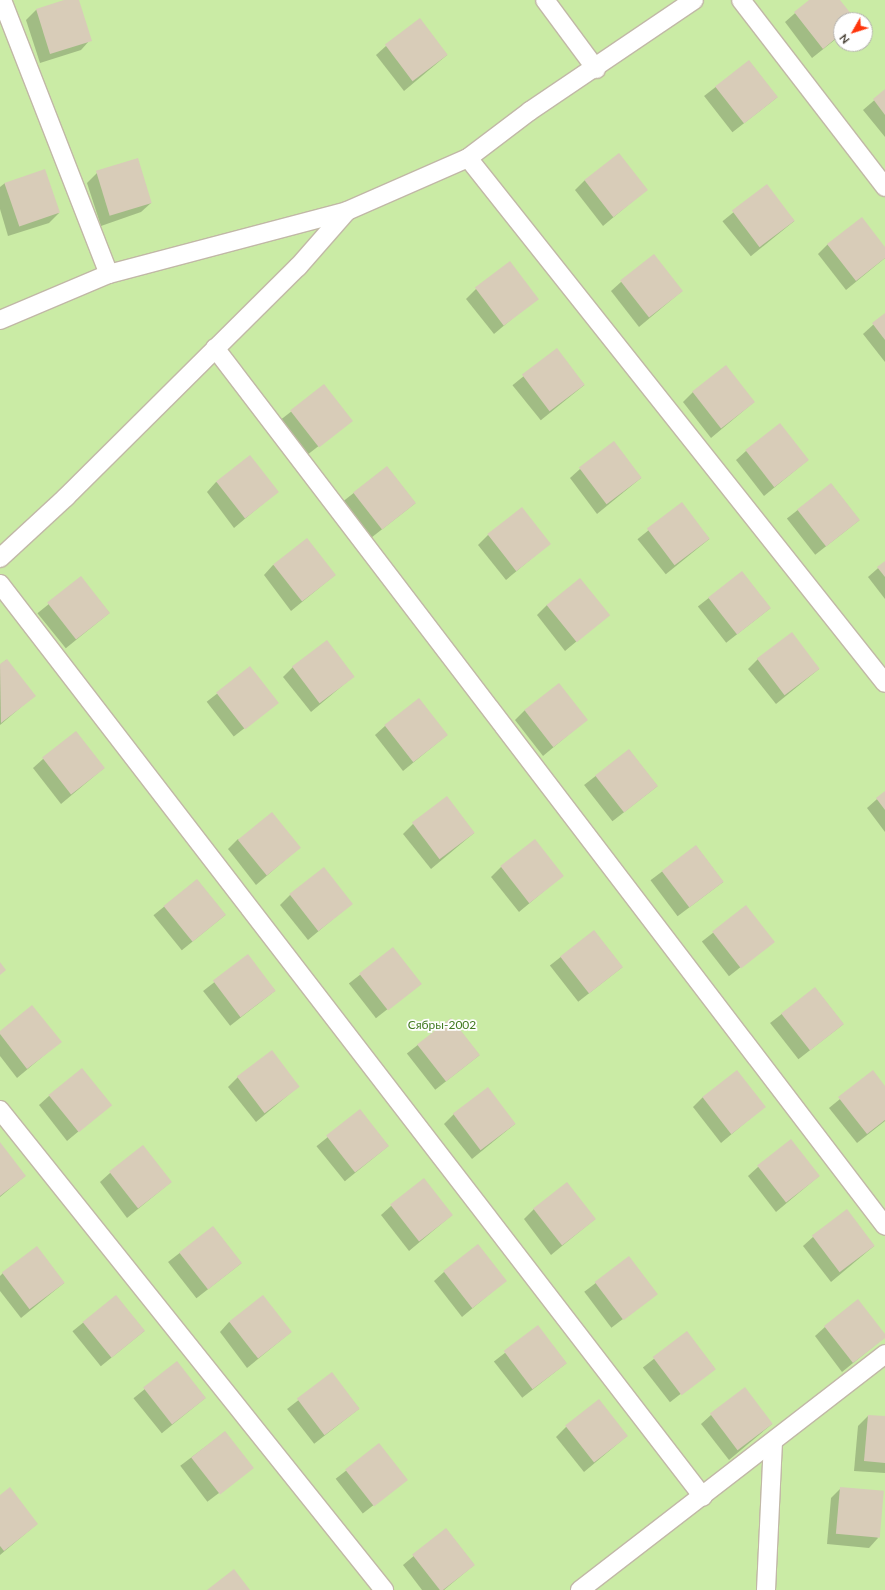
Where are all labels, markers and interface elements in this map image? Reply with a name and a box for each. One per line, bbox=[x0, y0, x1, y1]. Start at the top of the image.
north arrow bbox=[833, 12, 873, 52]
text: N bbox=[836, 32, 852, 47]
park label: Сябры-2002 bbox=[408, 1018, 476, 1032]

